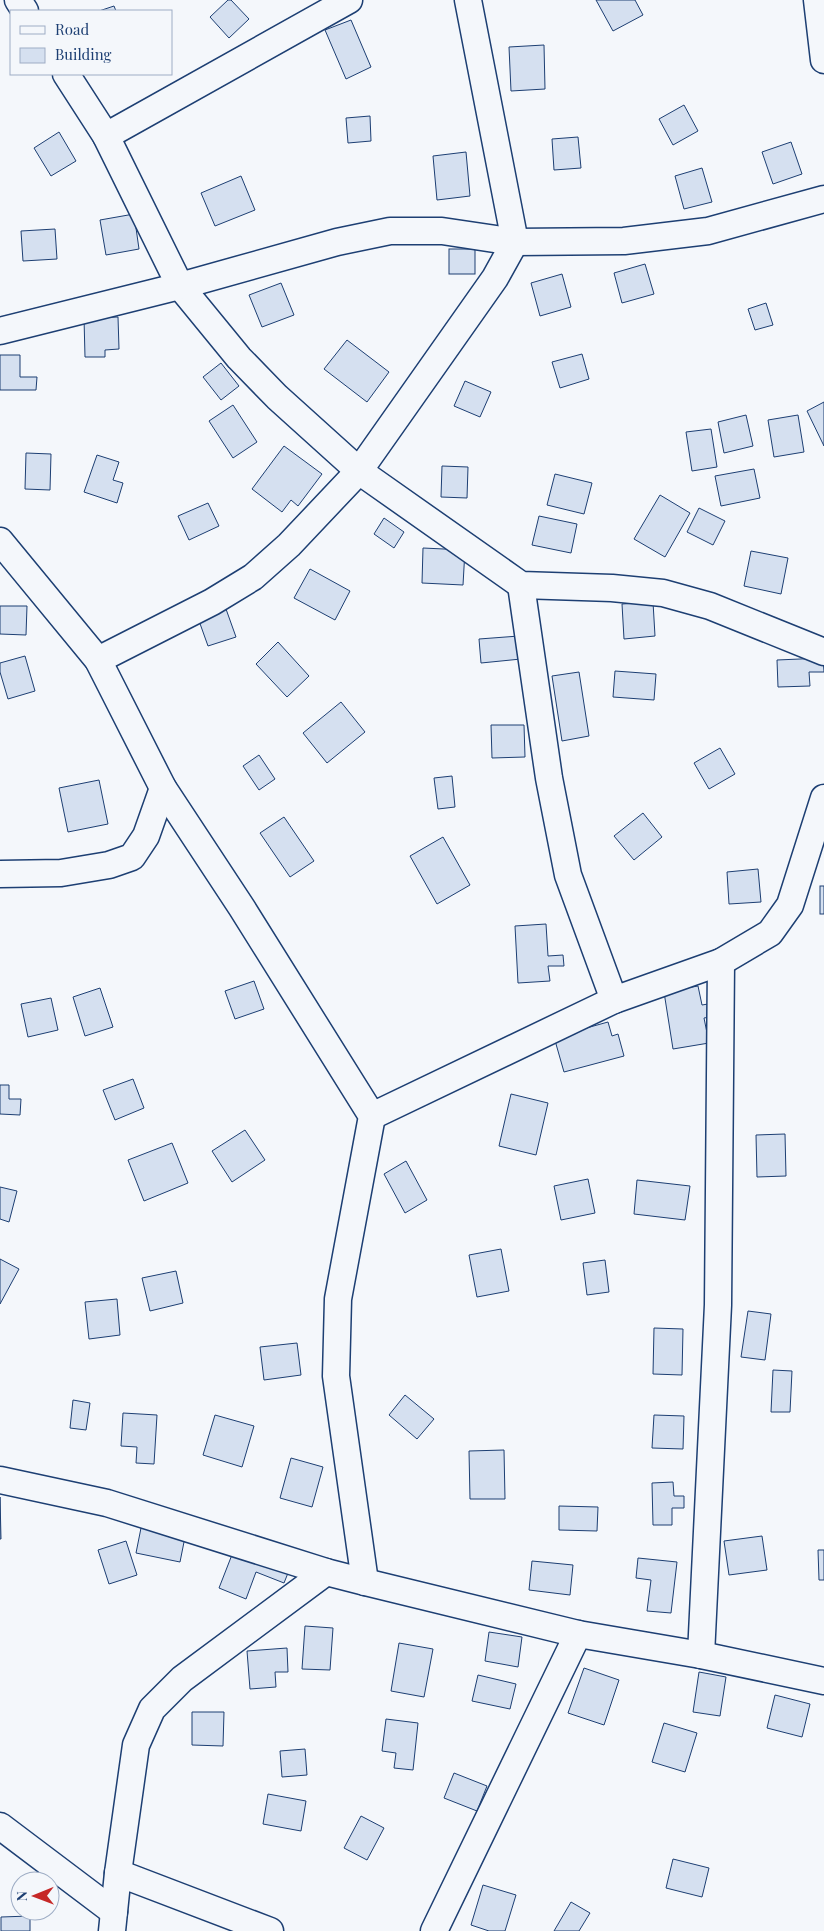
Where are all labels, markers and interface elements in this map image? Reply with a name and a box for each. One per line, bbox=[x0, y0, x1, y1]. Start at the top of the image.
legend bbox=[10, 10, 172, 75]
text: Road bbox=[55, 19, 89, 39]
text: Building bbox=[55, 44, 112, 64]
north arrow bbox=[10, 1871, 60, 1921]
text: N bbox=[12, 1891, 31, 1901]

